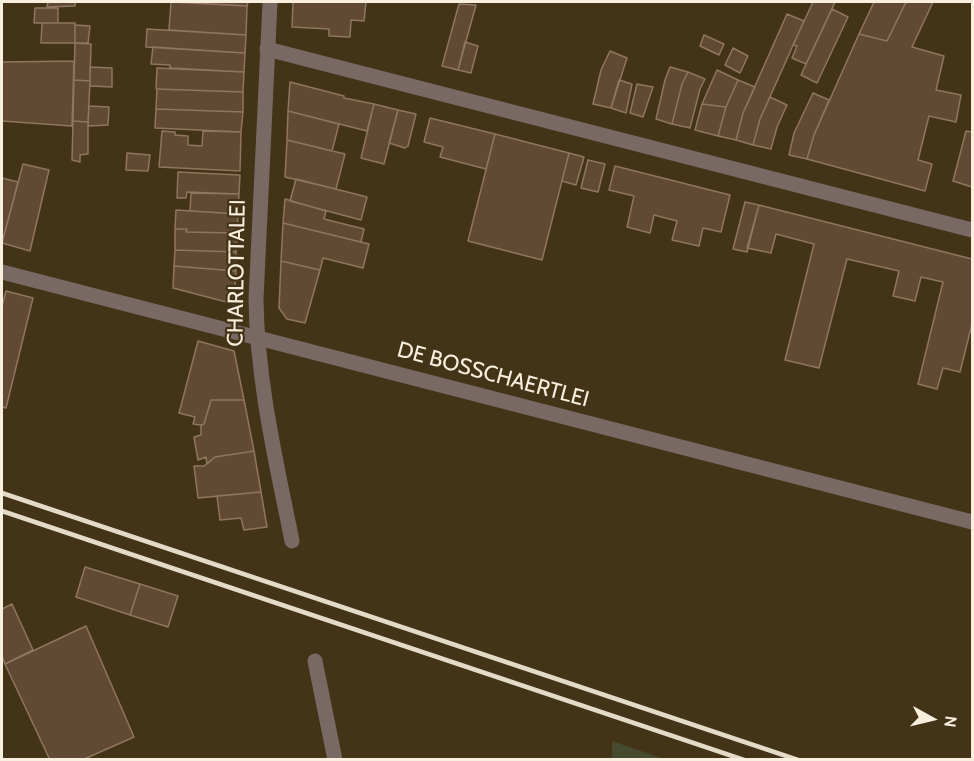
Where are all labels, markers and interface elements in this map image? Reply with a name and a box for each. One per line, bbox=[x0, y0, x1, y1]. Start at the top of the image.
street label: CHARLOTTALEI bbox=[223, 199, 251, 347]
street label: DE BOSSCHAERTLEI bbox=[394, 337, 592, 413]
north arrow bbox=[902, 689, 962, 749]
text: N bbox=[940, 715, 961, 728]

